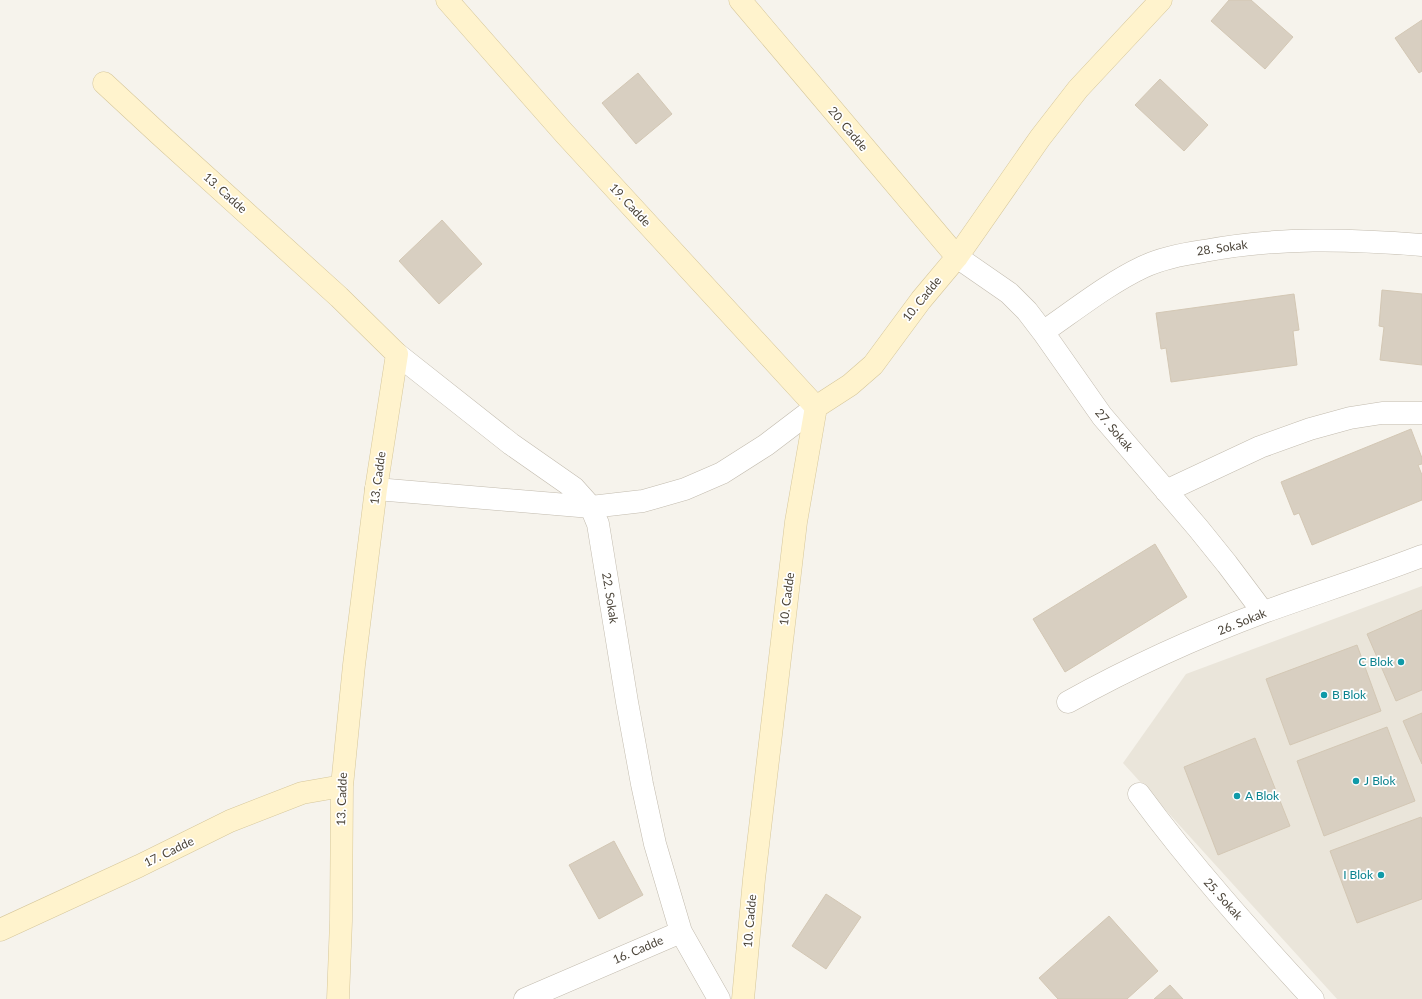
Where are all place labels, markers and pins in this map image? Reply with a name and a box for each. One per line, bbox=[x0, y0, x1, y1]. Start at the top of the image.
place label: C Blok bbox=[1359, 654, 1394, 669]
marker: C Blok bbox=[1396, 657, 1406, 667]
place label: B Blok bbox=[1332, 687, 1367, 702]
marker: B Blok bbox=[1319, 690, 1329, 700]
place label: J Blok bbox=[1364, 773, 1396, 788]
marker: J Blok bbox=[1351, 776, 1361, 786]
place label: A Blok bbox=[1245, 788, 1280, 803]
marker: A Blok bbox=[1232, 791, 1242, 801]
place label: I Blok bbox=[1343, 867, 1374, 882]
marker: I Blok bbox=[1376, 870, 1386, 880]

